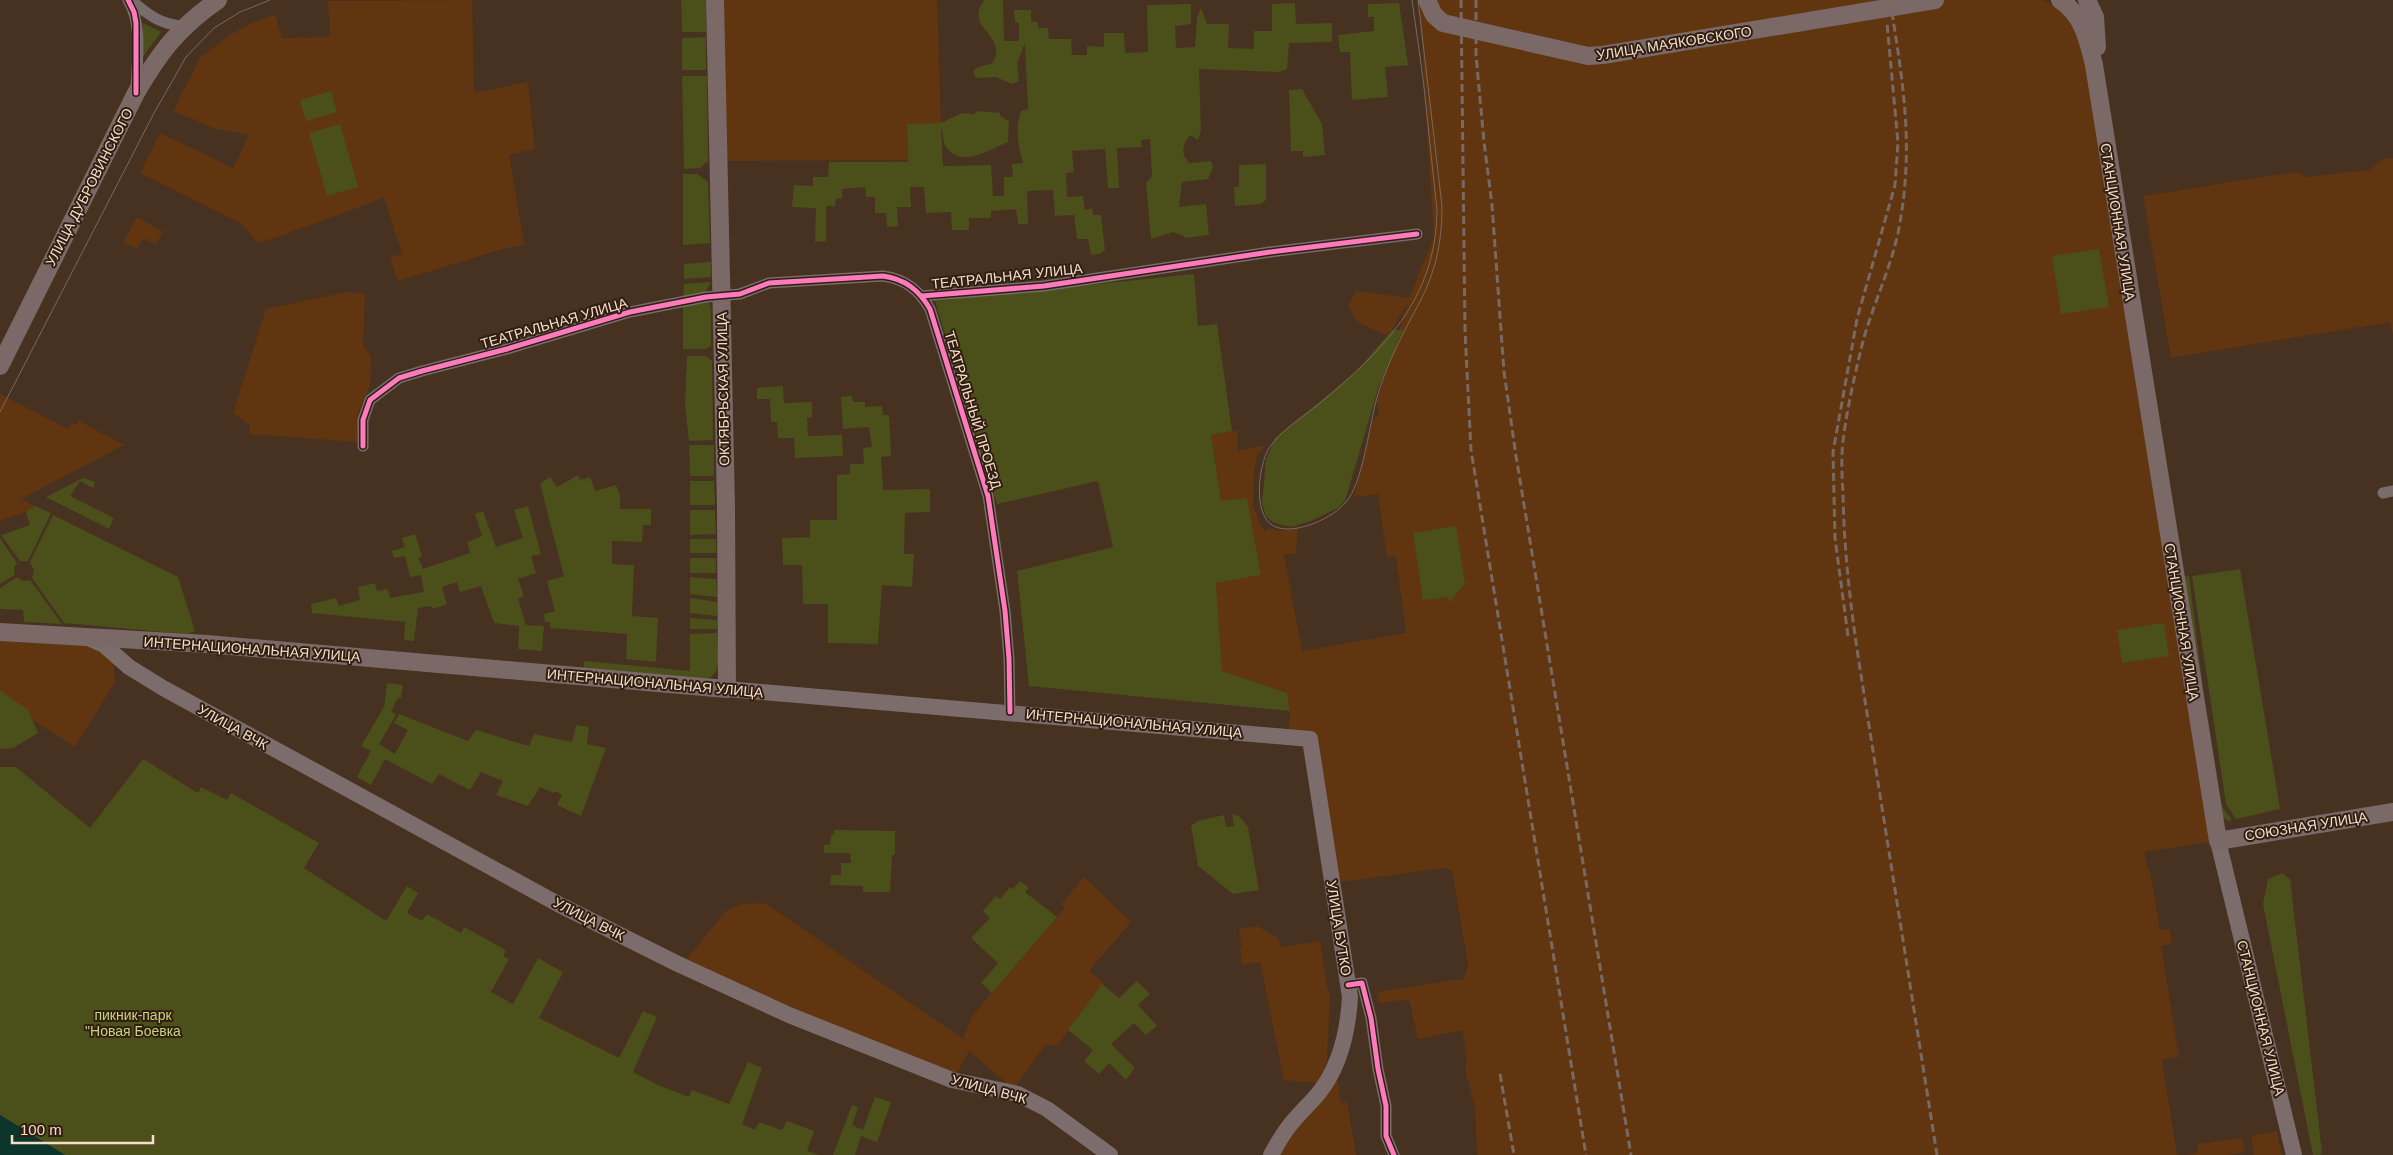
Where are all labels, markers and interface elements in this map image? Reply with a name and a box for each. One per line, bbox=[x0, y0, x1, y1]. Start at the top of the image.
street label: УЛИЦА МАЯКОВСКОГО bbox=[1595, 23, 1753, 63]
street label: УЛИЦА ДУБРОВИНСКОГО bbox=[42, 105, 136, 269]
street label: СТАНЦИОННАЯ УЛИЦА bbox=[2098, 142, 2138, 303]
street label: ТЕАТРАЛЬНАЯ УЛИЦА bbox=[931, 260, 1084, 292]
street label: ТЕАТРАЛЬНАЯ УЛИЦА bbox=[479, 294, 630, 352]
street label: ОКТЯБРЬСКАЯ УЛИЦА bbox=[714, 311, 732, 466]
street label: ТЕАТРАЛЬНЫЙ ПРОЕЗД bbox=[941, 329, 1006, 491]
street label: СТАНЦИОННАЯ УЛИЦА bbox=[2162, 542, 2202, 703]
street label: ИНТЕРНАЦИОНАЛЬНАЯ УЛИЦА bbox=[143, 633, 362, 665]
street label: ИНТЕРНАЦИОНАЛЬНАЯ УЛИЦА bbox=[546, 666, 764, 700]
street label: УЛИЦА ВЧК bbox=[195, 701, 271, 753]
street label: ИНТЕРНАЦИОНАЛЬНАЯ УЛИЦА bbox=[1025, 706, 1243, 740]
street label: СОЮЗНАЯ УЛИЦА bbox=[2243, 808, 2369, 844]
street label: УЛИЦА БУТКО bbox=[1324, 879, 1354, 977]
street label: УЛИЦА ВЧК bbox=[551, 894, 628, 944]
street label: СТАНЦИОННАЯ УЛИЦА bbox=[2234, 939, 2288, 1098]
park label: пикник-парк "Новая Боевка bbox=[85, 1007, 181, 1039]
street label: УЛИЦА ВЧК bbox=[950, 1071, 1029, 1107]
scale bar bbox=[12, 1112, 154, 1144]
text: 100 m bbox=[20, 1121, 62, 1138]

